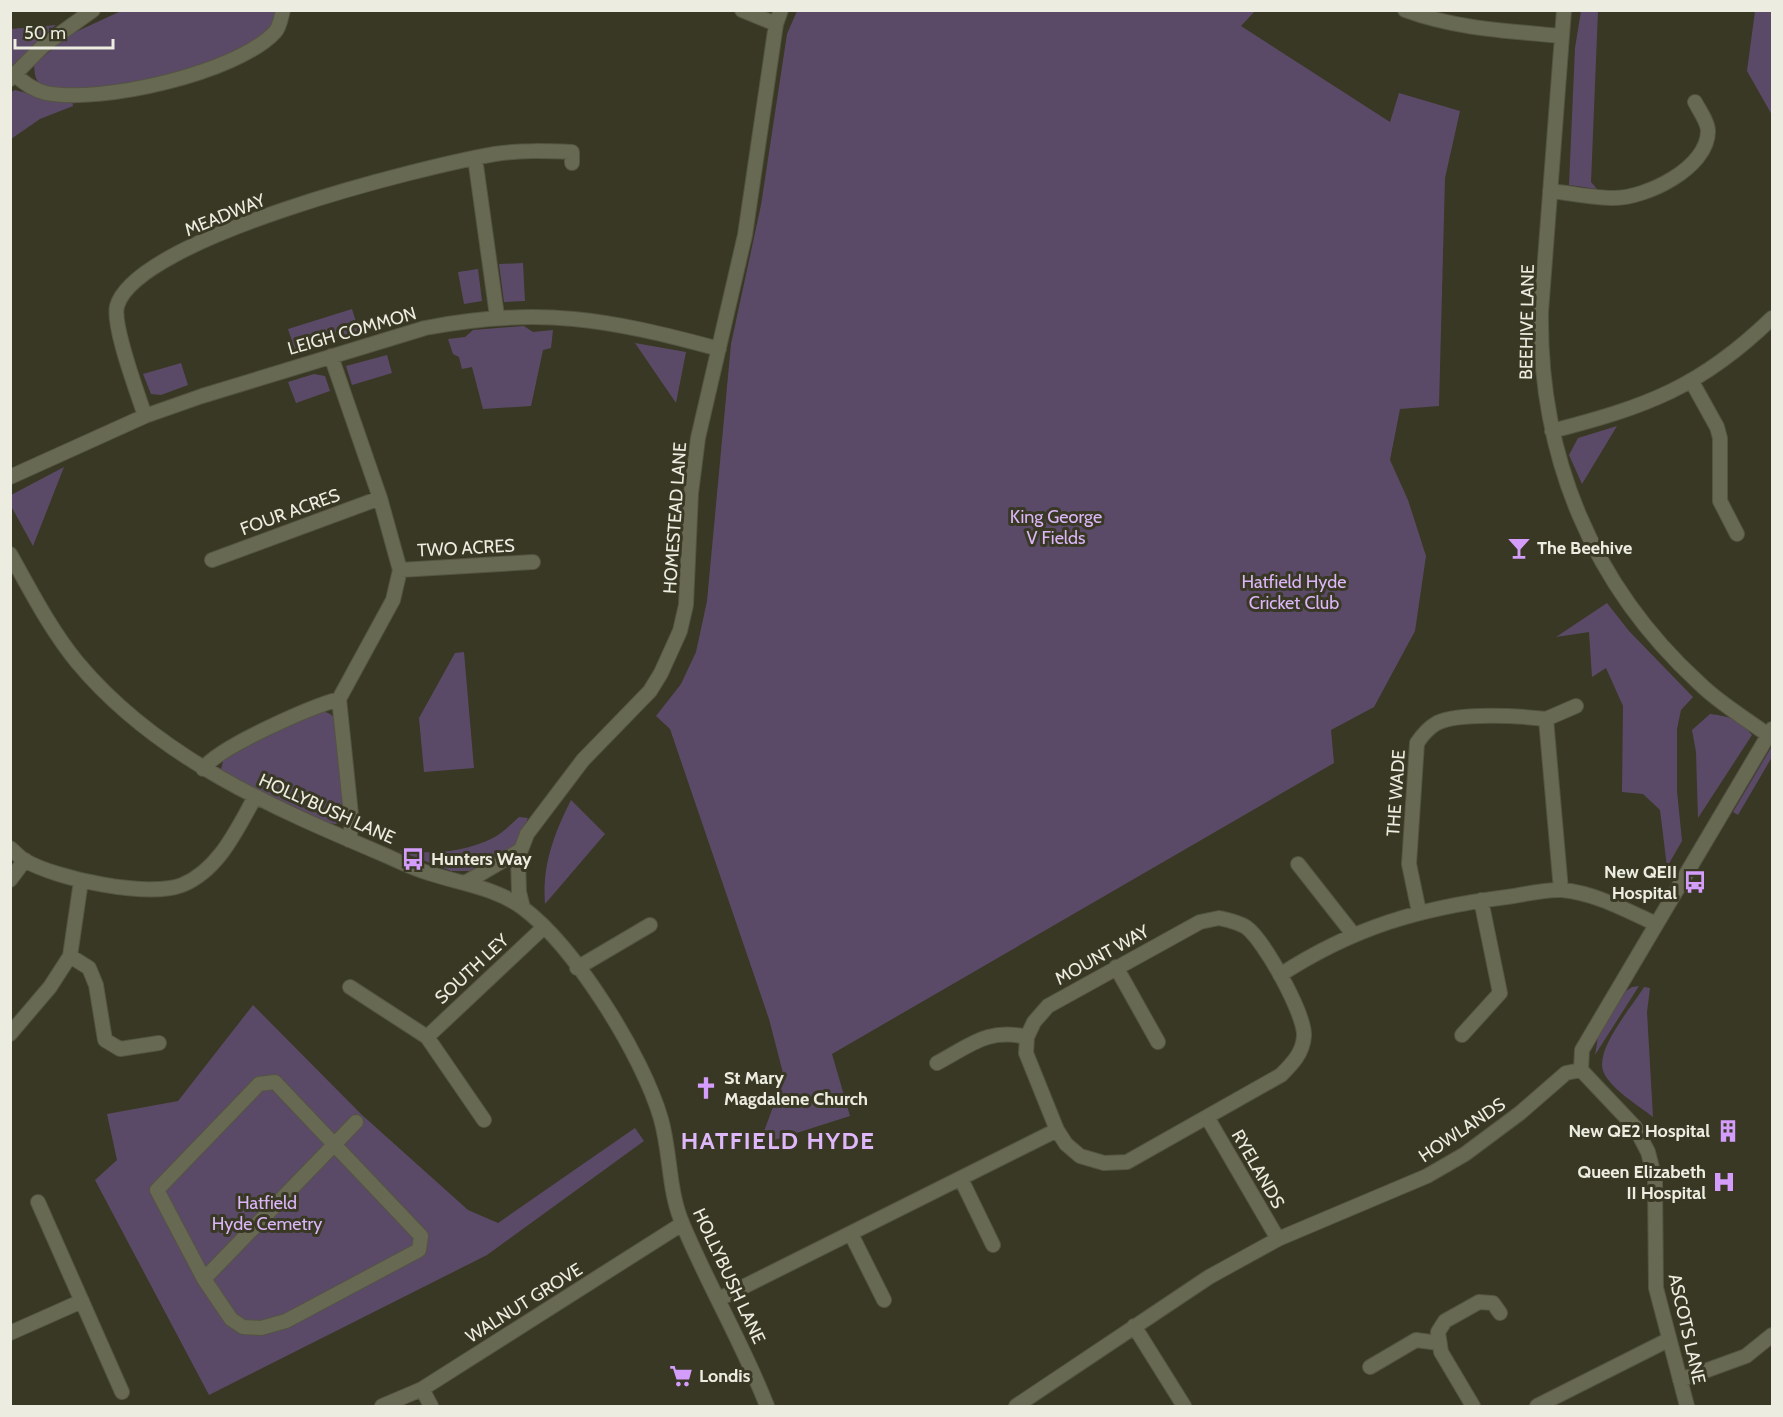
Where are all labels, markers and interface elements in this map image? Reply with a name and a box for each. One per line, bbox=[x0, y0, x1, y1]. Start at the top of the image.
scale bar bbox=[15, 12, 112, 50]
text: 50 m bbox=[24, 22, 66, 44]
street label: MEADWAY bbox=[181, 189, 269, 241]
street label: BEEHIVE LANE bbox=[1515, 264, 1539, 380]
street label: LEIGH COMMON bbox=[285, 302, 419, 360]
street label: HOMESTEAD LANE bbox=[659, 441, 691, 595]
street label: FOUR ACRES bbox=[237, 484, 343, 540]
park label: King George V Fields bbox=[1010, 506, 1102, 549]
street label: TWO ACRES bbox=[417, 534, 515, 562]
bar icon: The Beehive bbox=[1506, 535, 1532, 561]
place label: The Beehive bbox=[1537, 537, 1632, 559]
park label: Hatfield Hyde Cricket Club bbox=[1242, 571, 1346, 614]
street label: THE WADE bbox=[1382, 749, 1410, 837]
street label: HOLLYBUSH LANE bbox=[255, 769, 399, 849]
bus stop icon: Hunters Way bbox=[400, 846, 426, 872]
place label: Hunters Way bbox=[431, 848, 532, 870]
place label: New QEII Hospital bbox=[1604, 861, 1677, 904]
bus stop icon: New QEII Hospital bbox=[1682, 869, 1708, 895]
street label: MOUNT WAY bbox=[1051, 920, 1154, 990]
street label: SOUTH LEY bbox=[431, 929, 514, 1009]
place label: St Mary Magdalene Church bbox=[724, 1067, 868, 1110]
church icon: St Mary Magdalene Church bbox=[693, 1075, 719, 1101]
street label: HOWLANDS bbox=[1414, 1093, 1510, 1167]
building icon: New QE2 Hospital bbox=[1715, 1118, 1741, 1144]
place label: New QE2 Hospital bbox=[1568, 1120, 1710, 1142]
district label: HATFIELD HYDE bbox=[681, 1126, 875, 1155]
street label: RYELANDS bbox=[1227, 1126, 1289, 1212]
place label: Queen Elizabeth II Hospital bbox=[1578, 1161, 1706, 1204]
hospital icon: Queen Elizabeth II Hospital bbox=[1711, 1169, 1737, 1195]
park label: Hatfield Hyde Cemetry bbox=[212, 1192, 322, 1235]
street label: HOLLYBUSH LANE bbox=[688, 1205, 770, 1347]
street label: WALNUT GROVE bbox=[462, 1258, 586, 1348]
street label: ASCOTS LANE bbox=[1664, 1272, 1710, 1386]
supermarket icon: Londis bbox=[668, 1363, 694, 1389]
place label: Londis bbox=[699, 1365, 751, 1387]

